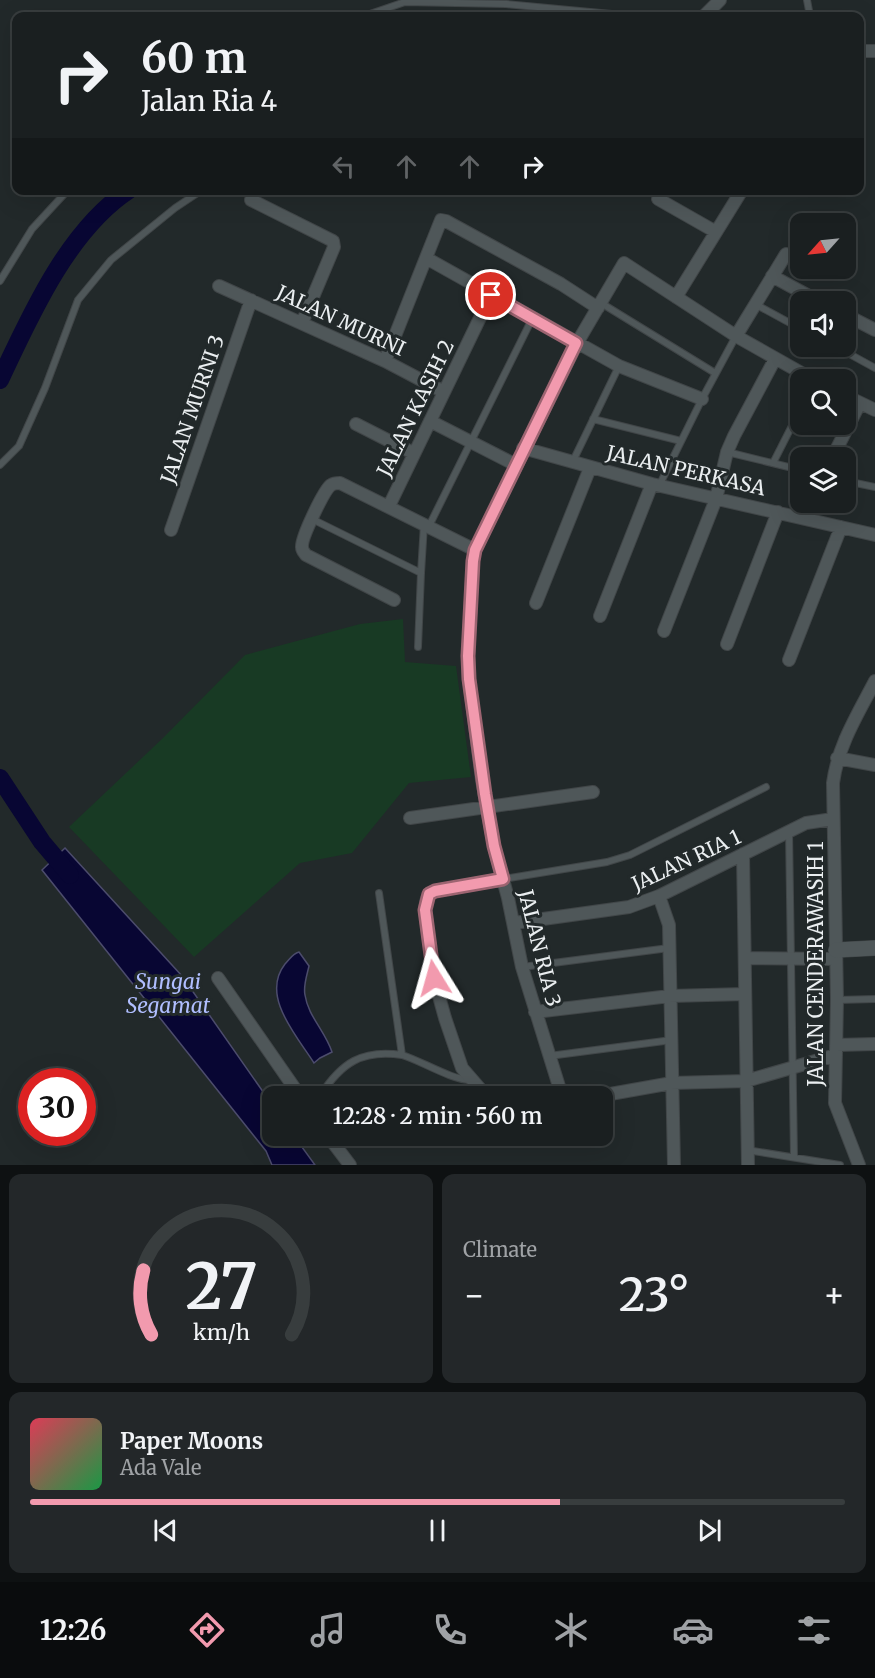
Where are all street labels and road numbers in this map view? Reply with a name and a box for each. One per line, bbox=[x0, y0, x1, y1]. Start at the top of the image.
street label: JALAN MURNI bbox=[272, 279, 410, 361]
street label: JALAN MURNI 3 bbox=[155, 331, 229, 488]
street label: JALAN KASIH 2 bbox=[371, 335, 459, 481]
street label: JALAN PERKASA bbox=[603, 439, 769, 501]
street label: JALAN RIA 1 bbox=[627, 824, 745, 897]
street label: JALAN CENDERAWASIH 1 bbox=[803, 842, 828, 1088]
street label: JALAN RIA 3 bbox=[513, 886, 567, 1009]

